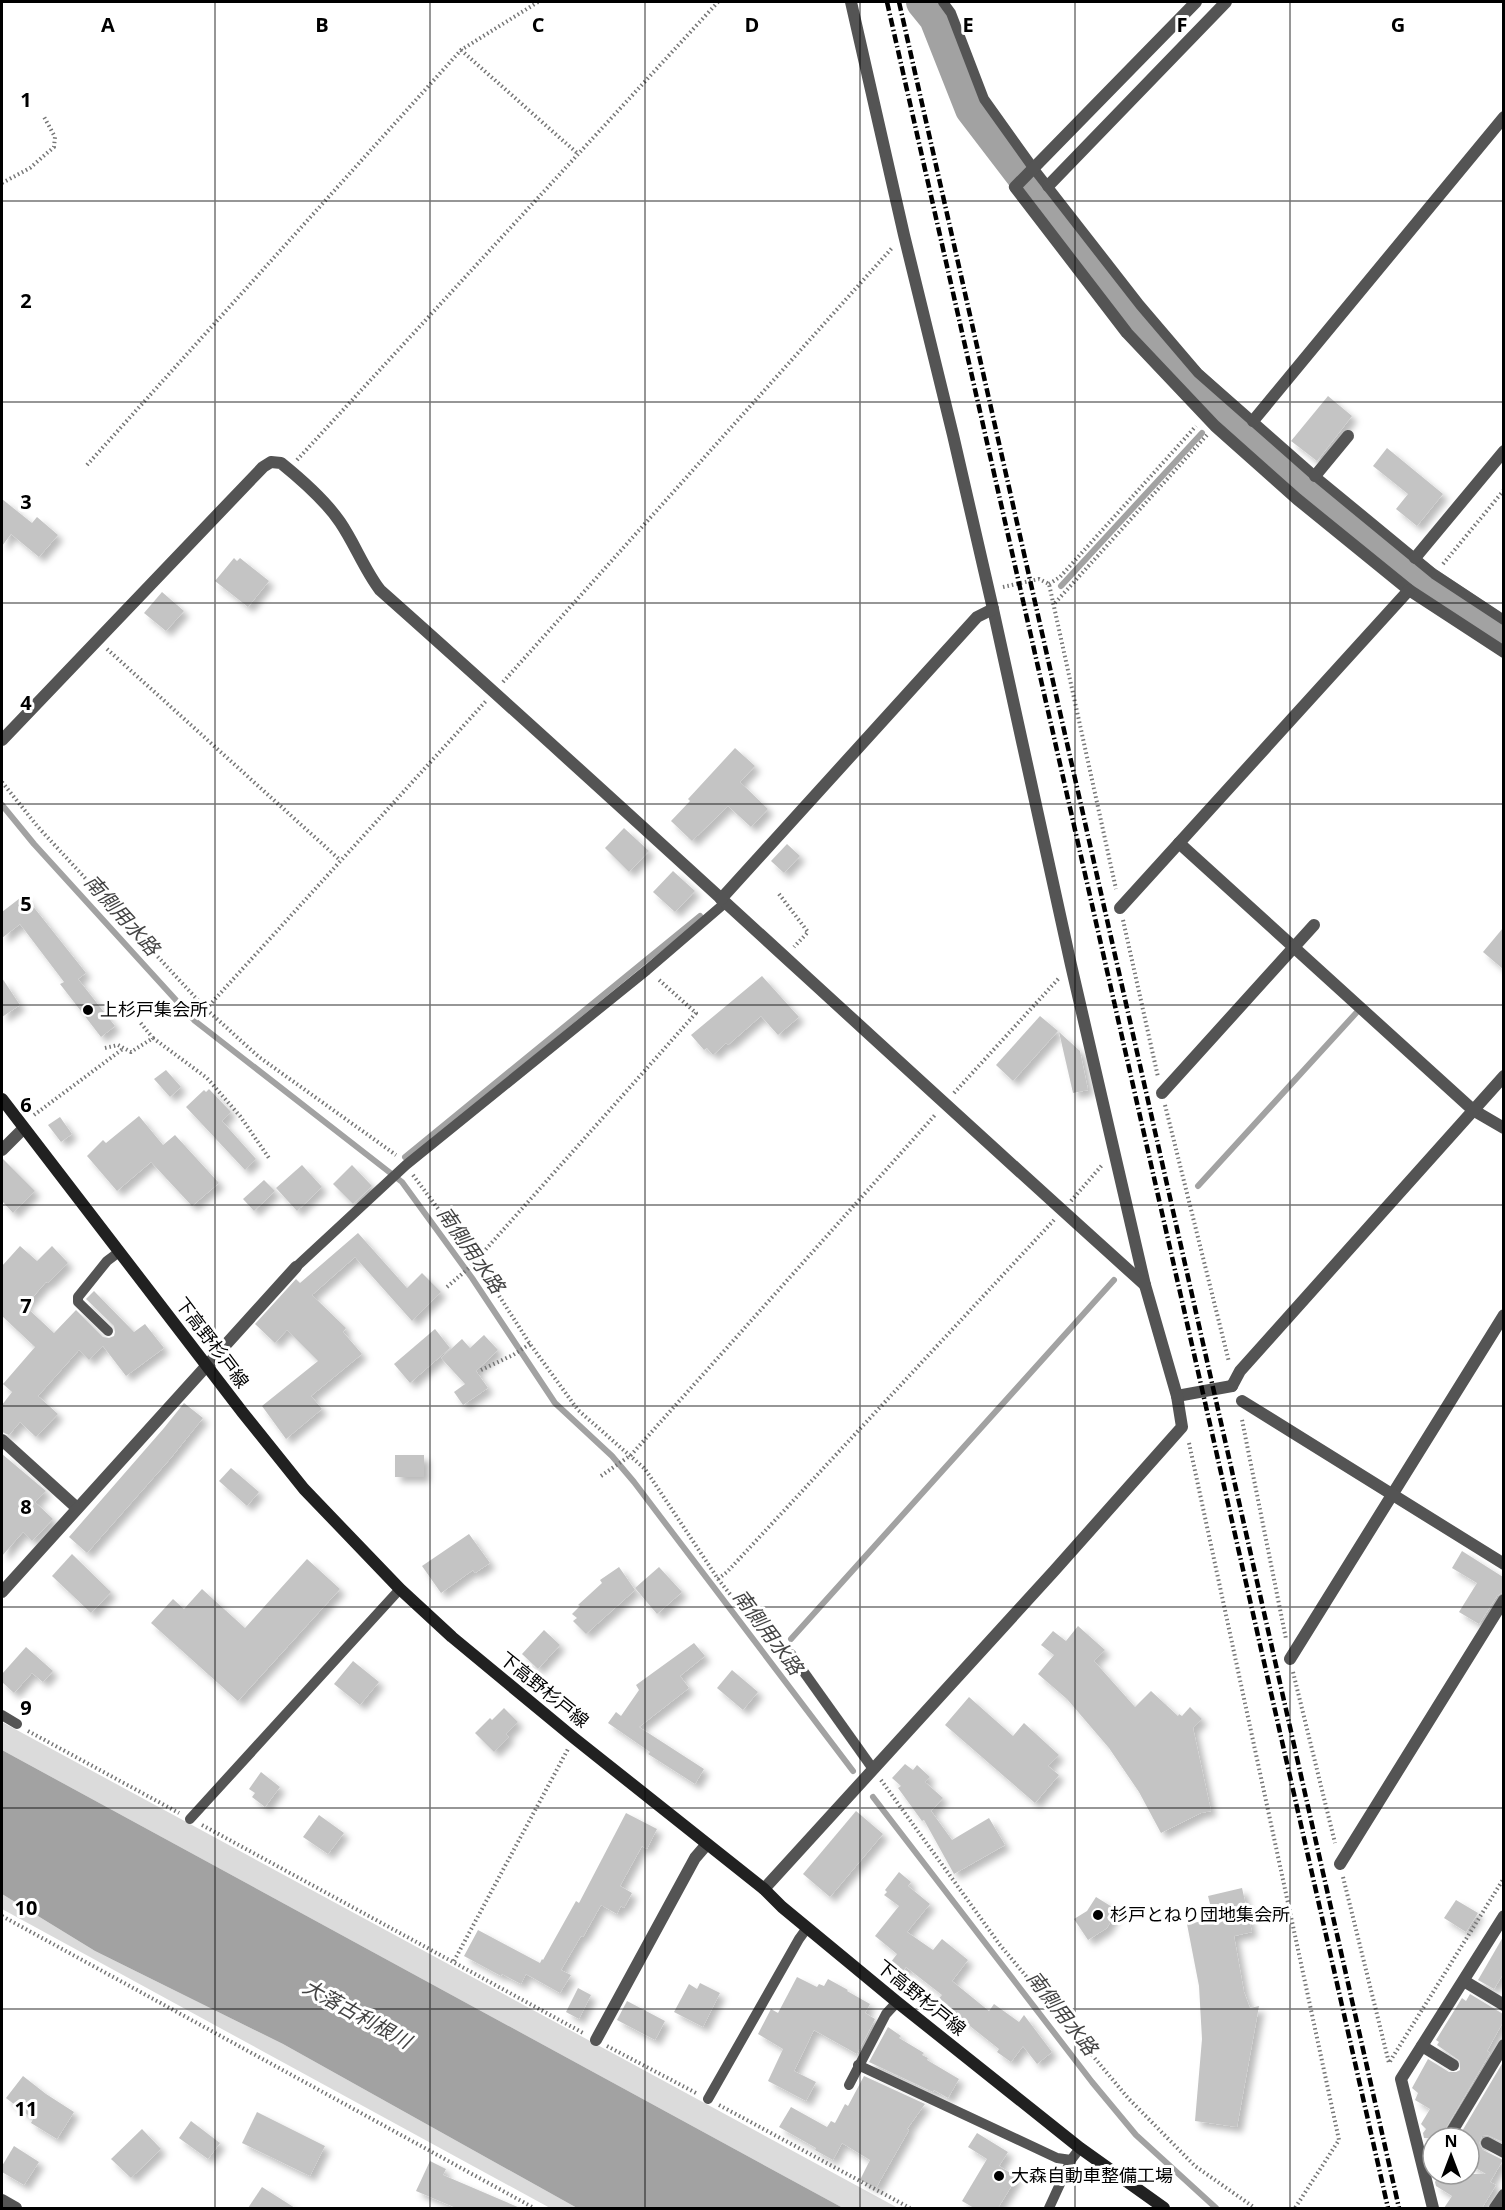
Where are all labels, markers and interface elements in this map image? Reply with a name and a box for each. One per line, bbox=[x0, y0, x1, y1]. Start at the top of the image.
text: A bbox=[101, 11, 115, 38]
text: B bbox=[315, 11, 329, 38]
text: C bbox=[532, 11, 545, 38]
text: D bbox=[745, 11, 759, 38]
text: E bbox=[962, 11, 974, 38]
text: F bbox=[1177, 11, 1187, 38]
text: G bbox=[1391, 11, 1405, 38]
text: 1 bbox=[20, 86, 32, 113]
text: 2 bbox=[20, 287, 32, 314]
text: 3 bbox=[20, 488, 32, 515]
text: 4 bbox=[20, 689, 32, 716]
water label: 南側用水路 bbox=[79, 868, 167, 962]
text: 5 bbox=[20, 890, 32, 917]
place label: 上杉戸集会所 bbox=[100, 997, 208, 1021]
marker: 上杉戸集会所 bbox=[81, 1003, 95, 1017]
text: 6 bbox=[20, 1091, 32, 1118]
water label: 南側用水路 bbox=[432, 1201, 512, 1300]
text: 7 bbox=[20, 1292, 32, 1319]
street label: 下高野杉戸線 bbox=[171, 1292, 255, 1393]
text: 8 bbox=[20, 1493, 32, 1520]
water label: 南側用水路 bbox=[728, 1584, 810, 1681]
street label: 下高野杉戸線 bbox=[495, 1646, 594, 1733]
text: 9 bbox=[20, 1694, 32, 1721]
text: 10 bbox=[15, 1894, 37, 1921]
place label: 杉戸とねり団地集会所 bbox=[1110, 1902, 1290, 1926]
marker: 杉戸とねり団地集会所 bbox=[1091, 1908, 1105, 1922]
street label: 下高野杉戸線 bbox=[872, 1954, 971, 2041]
water label: 南側用水路 bbox=[1021, 1965, 1105, 2062]
water label: 大落古利根川 bbox=[298, 1973, 418, 2055]
text: 11 bbox=[15, 2095, 37, 2122]
north arrow bbox=[1421, 2126, 1481, 2186]
text: N bbox=[1444, 2130, 1458, 2152]
place label: 大森自動車整備工場 bbox=[1011, 2163, 1173, 2187]
marker: 大森自動車整備工場 bbox=[992, 2169, 1006, 2183]

